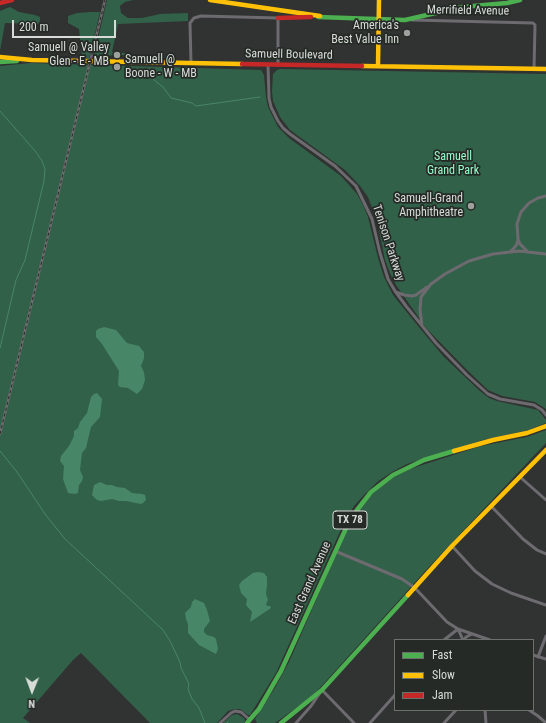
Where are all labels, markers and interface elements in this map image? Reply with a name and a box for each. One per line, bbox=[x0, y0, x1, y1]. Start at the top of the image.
street label: Merrifield Avenue bbox=[427, 3, 509, 19]
scale bar bbox=[14, 12, 118, 38]
place label: America's Best Value Inn bbox=[331, 19, 399, 47]
text: 200 m bbox=[19, 20, 49, 34]
marker: America's Best Value Inn bbox=[402, 28, 412, 38]
place label: Samuell @ Valley Glen - E - MB bbox=[28, 41, 109, 69]
street label: Samuell Boulevard bbox=[245, 47, 333, 63]
marker: Samuell @ Valley Glen - E - MB bbox=[112, 50, 122, 60]
place label: Samuell @ Boone - W - MB bbox=[125, 53, 197, 81]
marker: Samuell @ Boone - W - MB bbox=[112, 62, 122, 72]
park label: Samuell Grand Park bbox=[427, 150, 479, 178]
place label: Samuell-Grand Amphitheatre bbox=[394, 192, 463, 220]
marker: Samuell-Grand Amphitheatre bbox=[466, 201, 476, 211]
street label: Tenison Parkway bbox=[369, 203, 407, 283]
road number: TX 78 bbox=[333, 511, 367, 529]
street label: East Grand Avenue bbox=[285, 540, 335, 626]
legend bbox=[394, 639, 534, 711]
text: Fast bbox=[432, 648, 452, 662]
text: Slow bbox=[432, 668, 455, 682]
north arrow bbox=[12, 671, 52, 711]
text: Jam bbox=[432, 688, 453, 702]
text: N bbox=[28, 697, 35, 710]

